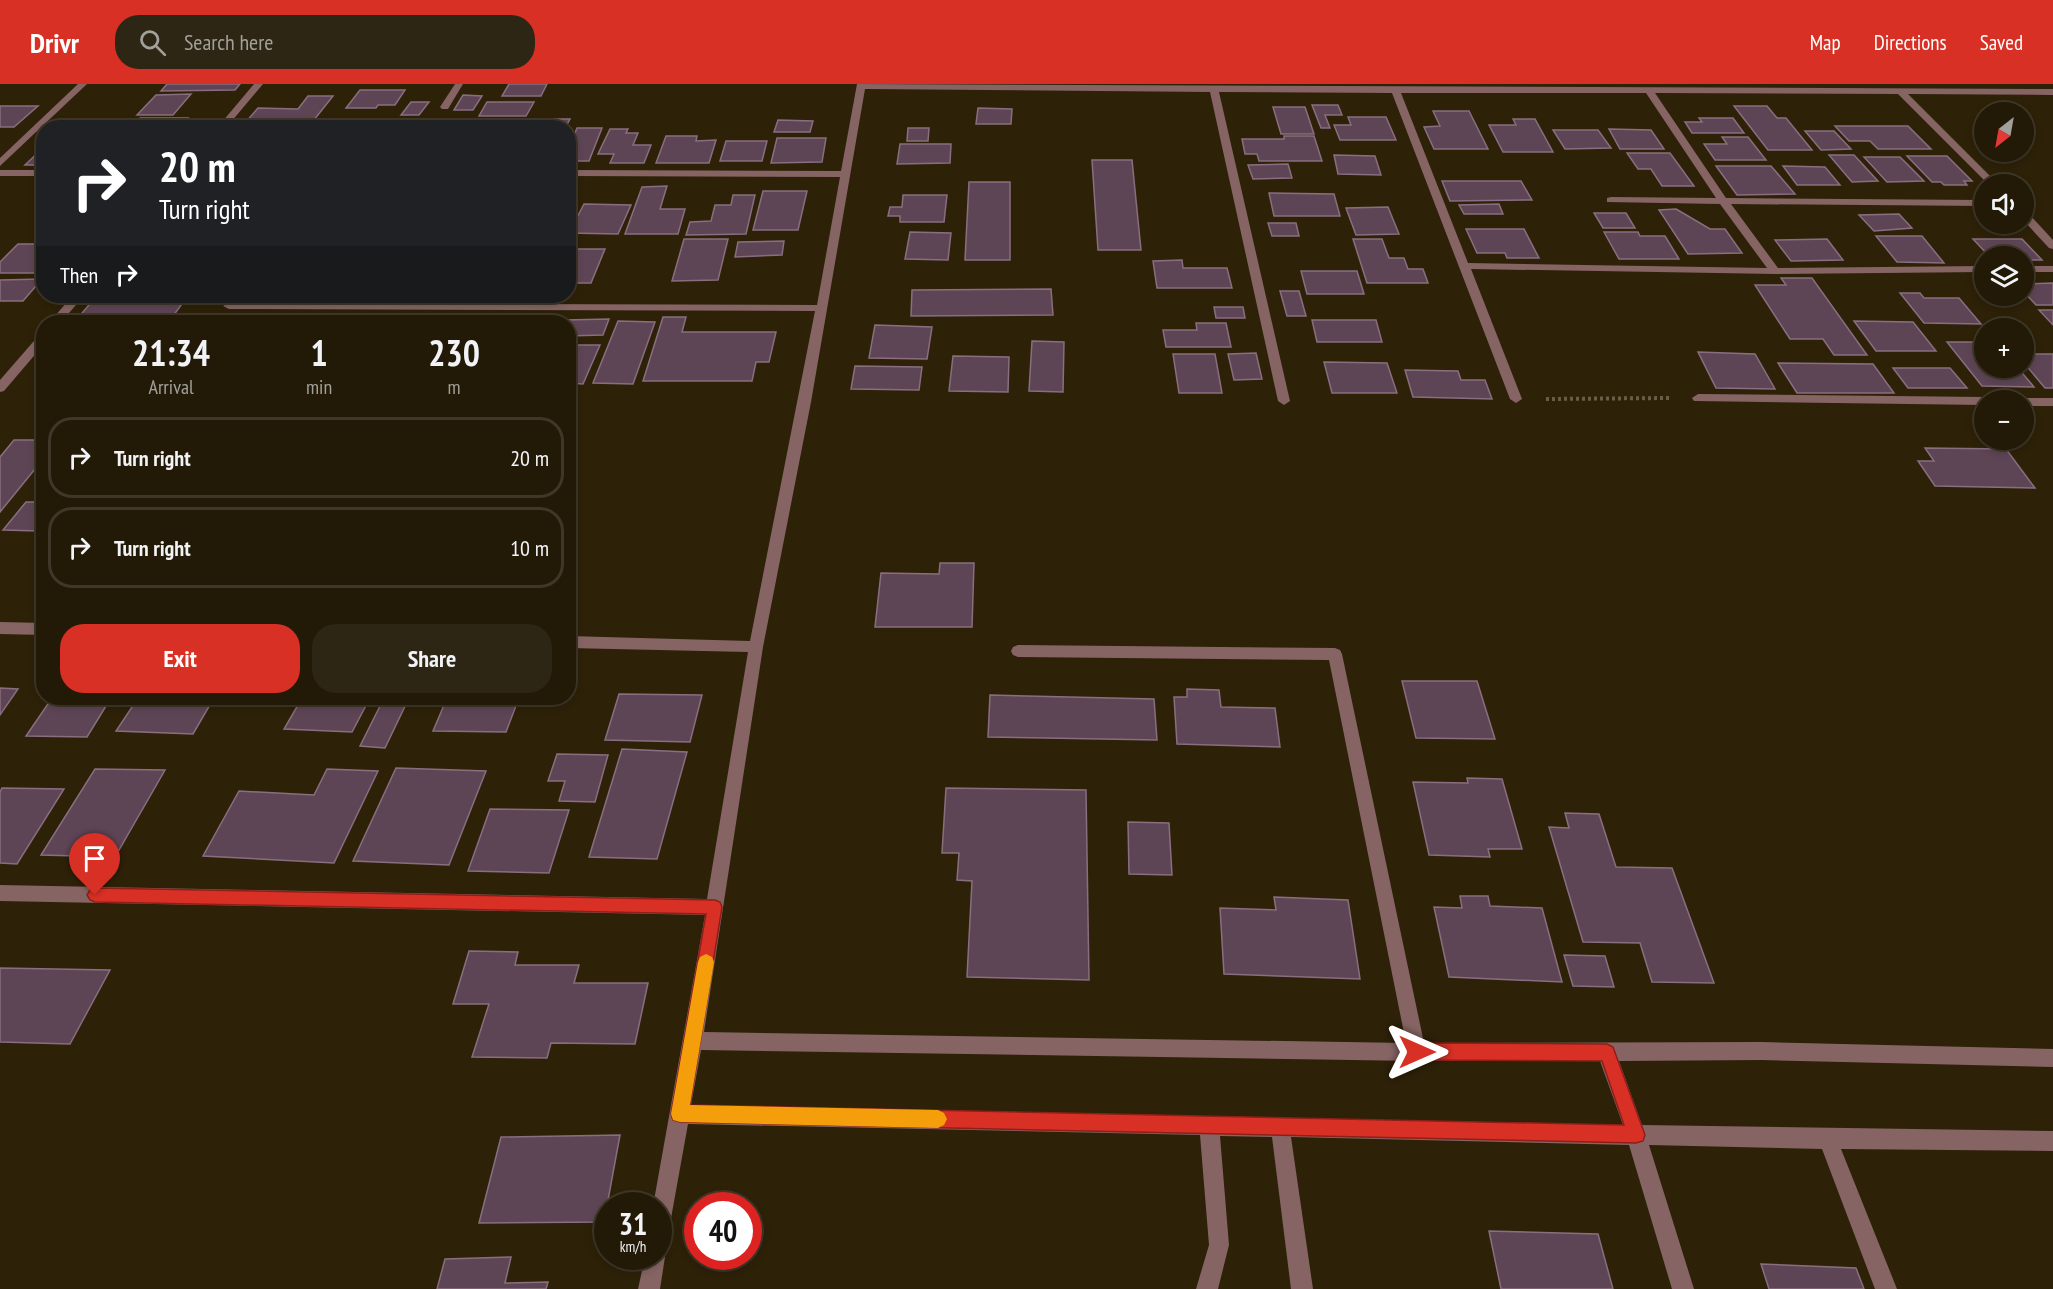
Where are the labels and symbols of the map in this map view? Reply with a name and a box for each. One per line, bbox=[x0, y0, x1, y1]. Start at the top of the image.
north arrow bbox=[1974, 102, 2034, 162]
pin bbox=[69, 833, 120, 895]
position arrow bbox=[1385, 1020, 1449, 1084]
speed limit sign: 40 bbox=[684, 1192, 762, 1270]

